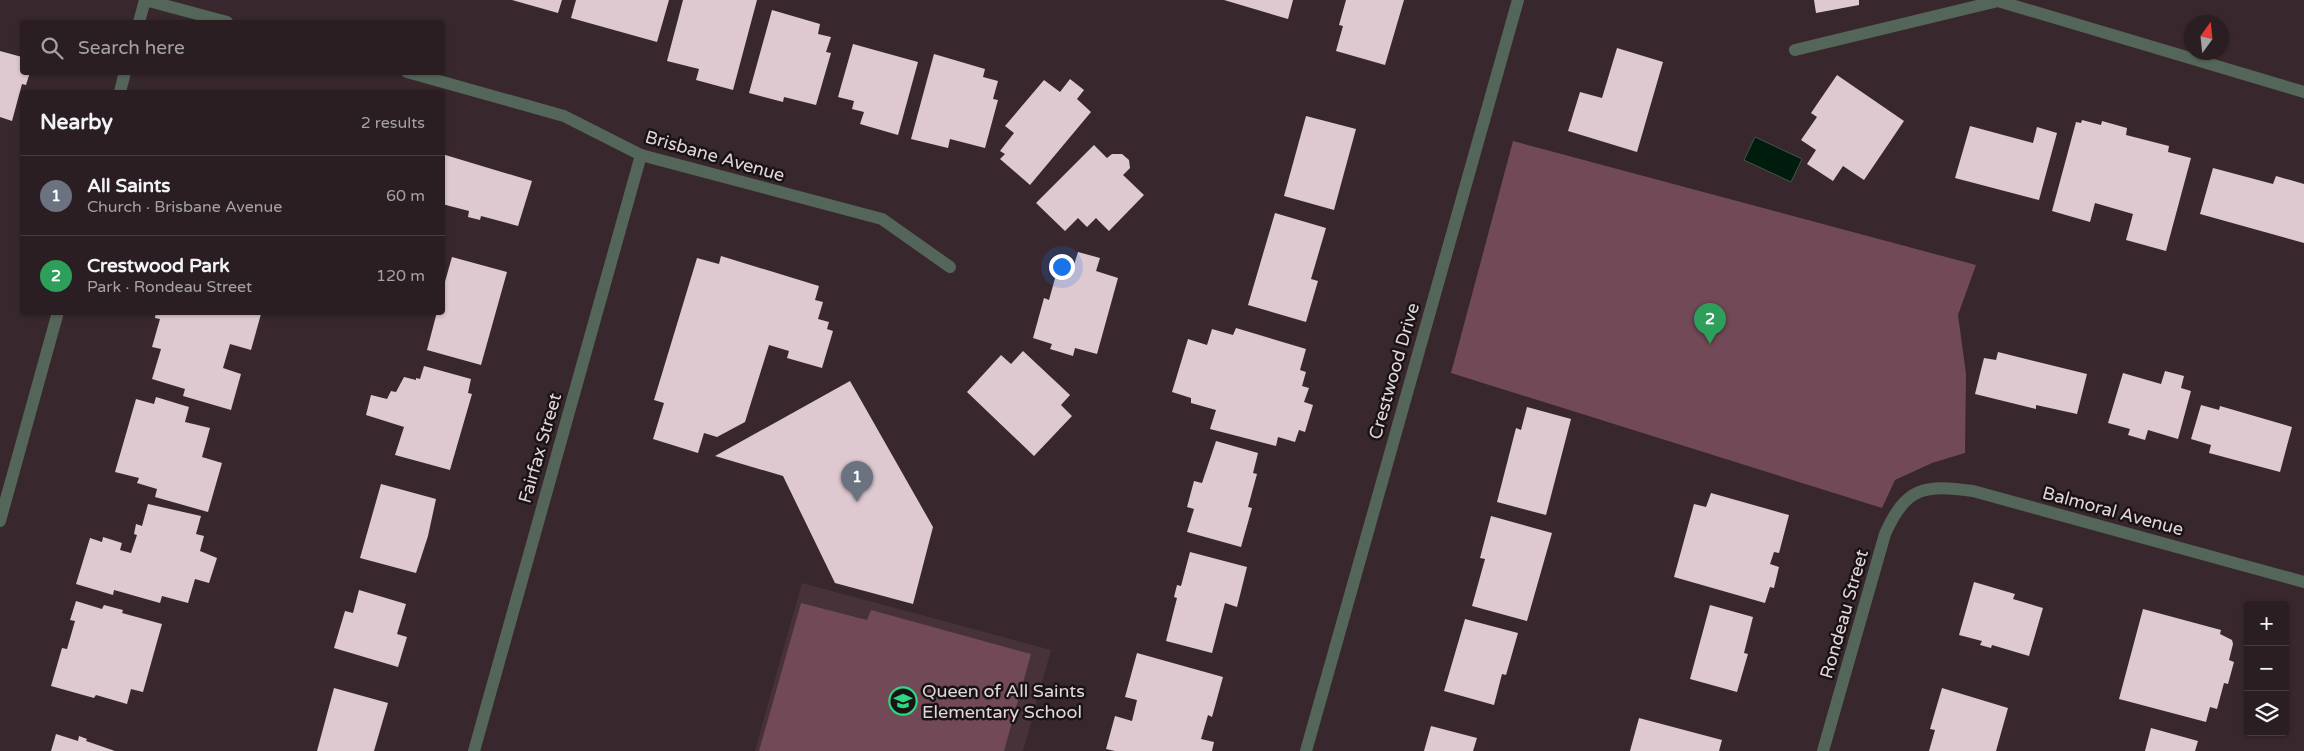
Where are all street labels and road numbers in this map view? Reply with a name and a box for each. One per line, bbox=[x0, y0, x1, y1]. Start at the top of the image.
street label: Brisbane Avenue bbox=[643, 126, 787, 186]
street label: Crestwood Drive bbox=[1364, 300, 1424, 442]
street label: Fairfax Street bbox=[514, 390, 566, 506]
street label: Balmoral Avenue bbox=[2040, 482, 2186, 540]
street label: Rondeau Street bbox=[1815, 547, 1873, 681]

